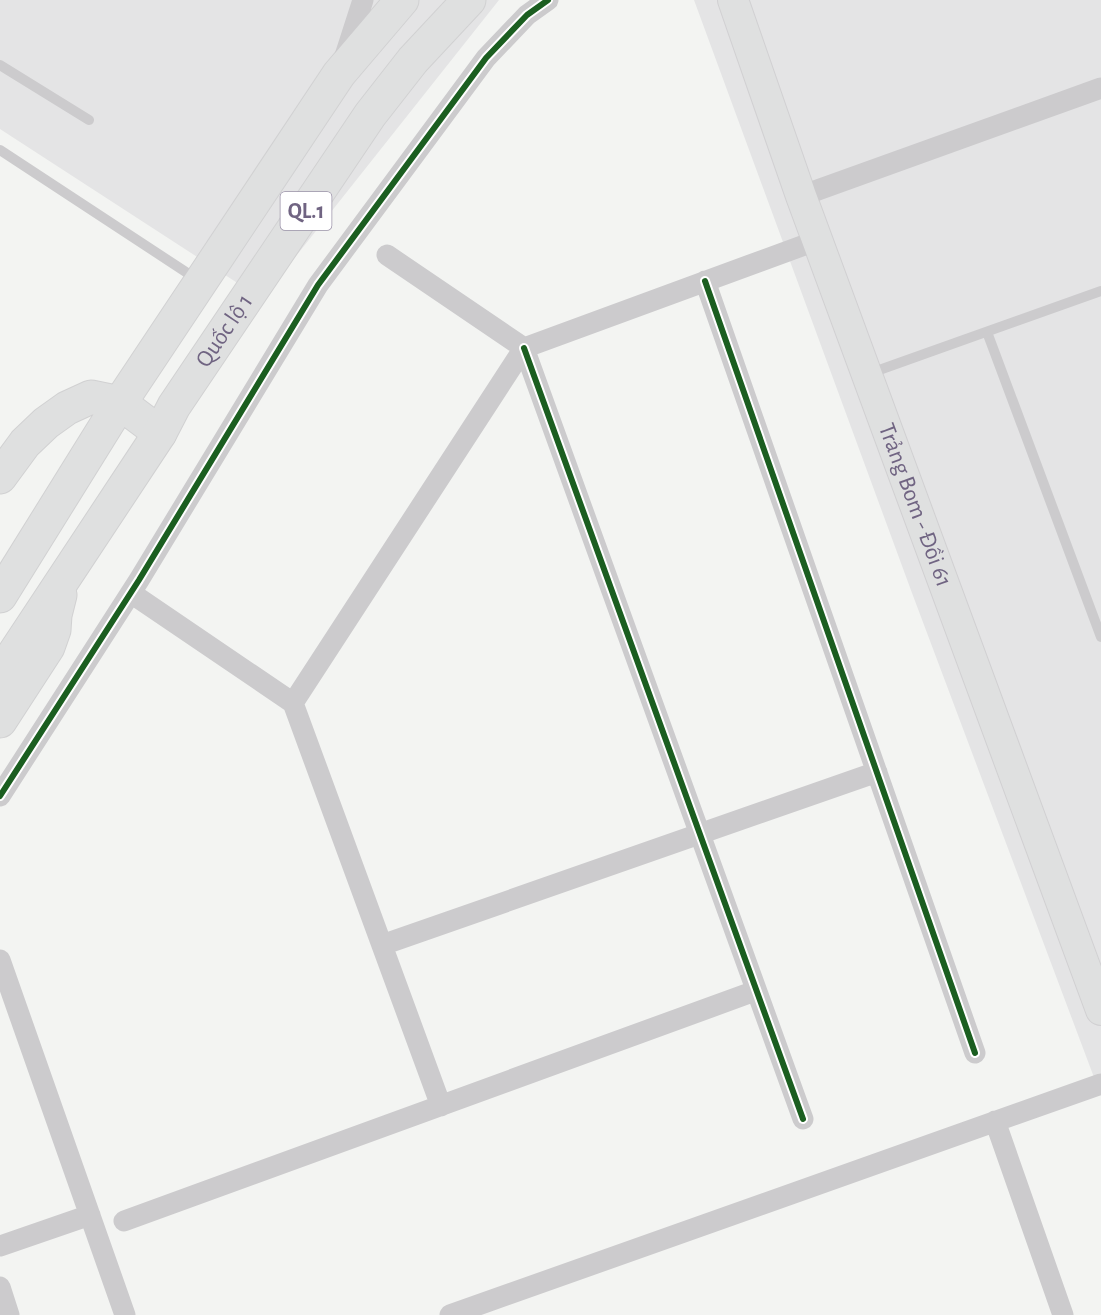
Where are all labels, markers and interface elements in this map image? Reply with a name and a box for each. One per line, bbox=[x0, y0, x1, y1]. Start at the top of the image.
road number: QL.1 bbox=[280, 192, 332, 230]
street label: Quốc lộ 1 bbox=[192, 290, 258, 372]
street label: Trảng Bom - Đồi 61 bbox=[874, 420, 956, 590]

